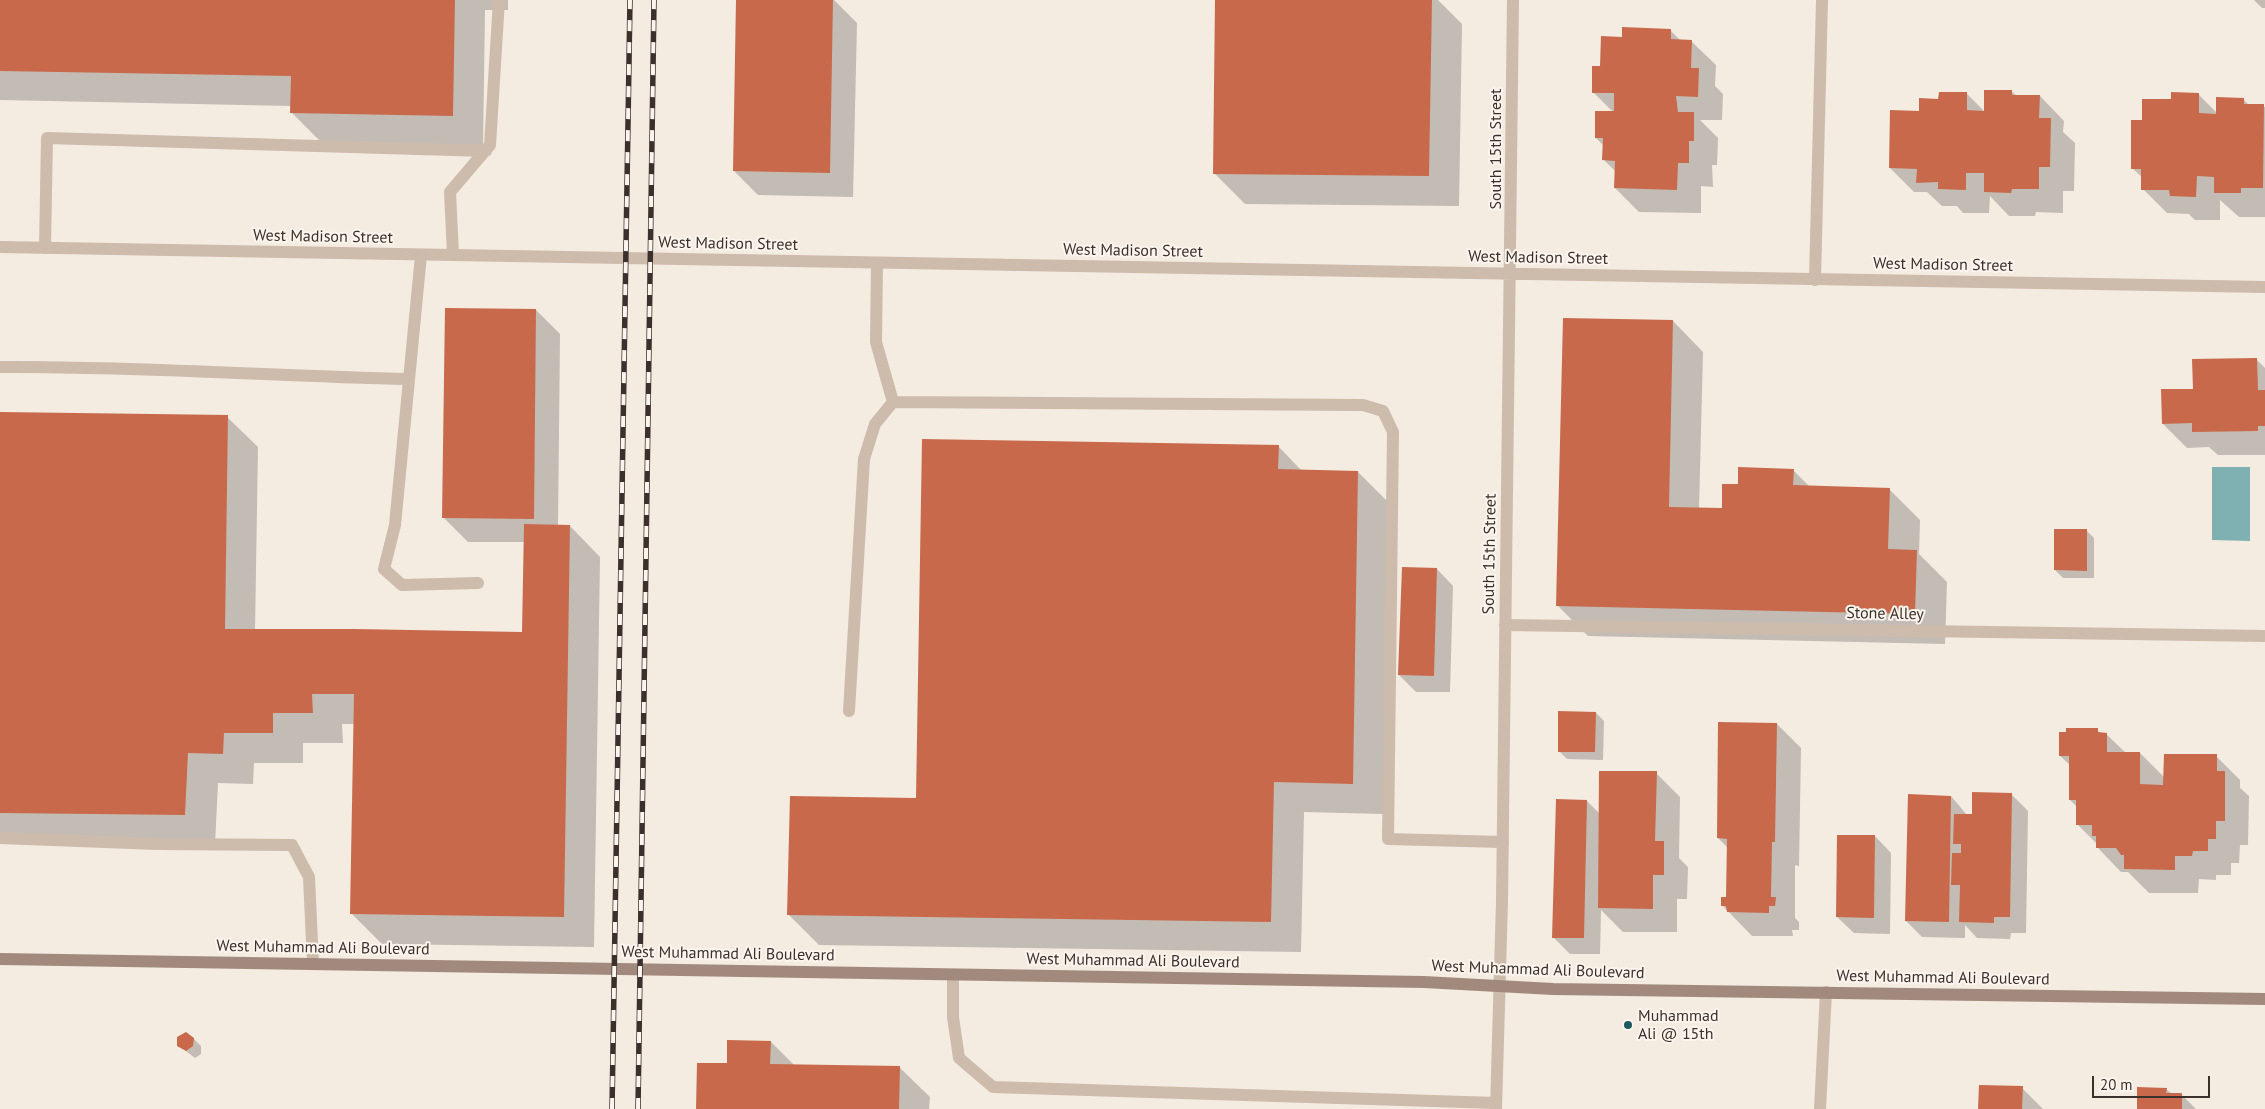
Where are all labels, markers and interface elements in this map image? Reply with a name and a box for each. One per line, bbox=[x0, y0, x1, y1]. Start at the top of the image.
street label: South 15th Street bbox=[1486, 89, 1506, 209]
street label: West Madison Street bbox=[253, 226, 393, 248]
street label: West Madison Street bbox=[658, 233, 798, 255]
street label: West Madison Street bbox=[1063, 240, 1203, 262]
street label: West Madison Street bbox=[1468, 247, 1608, 269]
street label: West Madison Street bbox=[1873, 254, 2013, 276]
street label: South 15th Street bbox=[1479, 493, 1501, 615]
street label: Stone Alley bbox=[1846, 604, 1924, 624]
street label: West Muhammad Ali Boulevard bbox=[216, 937, 430, 959]
street label: West Muhammad Ali Boulevard bbox=[621, 943, 835, 965]
street label: West Muhammad Ali Boulevard bbox=[1026, 950, 1240, 972]
street label: West Muhammad Ali Boulevard bbox=[1431, 957, 1645, 983]
street label: West Muhammad Ali Boulevard bbox=[1836, 967, 2050, 989]
place label: Muhammad Ali @ 15th bbox=[1638, 1006, 1718, 1044]
marker: Muhammad Ali @ 15th bbox=[1622, 1019, 1634, 1031]
scale bar bbox=[2095, 1066, 2212, 1098]
text: 20 m bbox=[2100, 1075, 2133, 1094]

